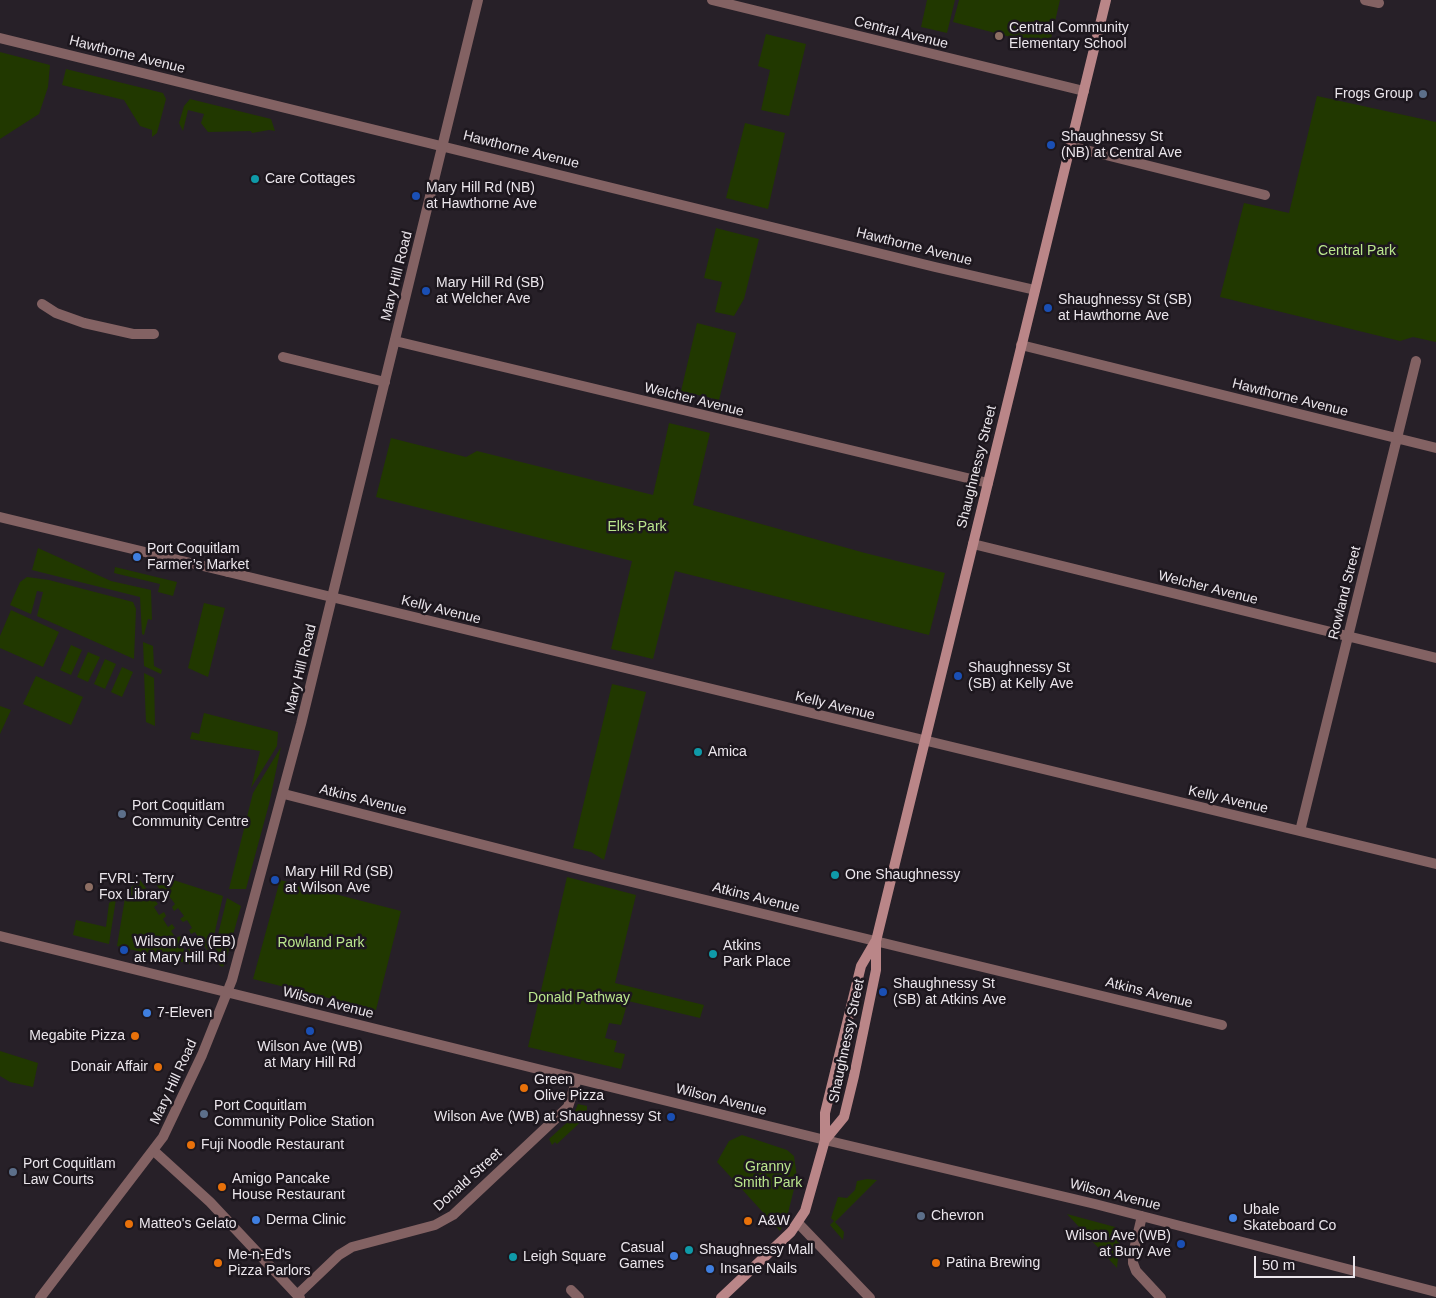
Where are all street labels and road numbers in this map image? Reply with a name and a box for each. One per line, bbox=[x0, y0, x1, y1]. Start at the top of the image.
street label: Central Avenue bbox=[852, 13, 950, 53]
street label: Hawthorne Avenue bbox=[67, 32, 187, 78]
street label: Hawthorne Avenue bbox=[461, 127, 581, 173]
street label: Hawthorne Avenue bbox=[854, 224, 974, 270]
street label: Mary Hill Road bbox=[378, 229, 416, 323]
street label: Hawthorne Avenue bbox=[1230, 375, 1350, 421]
street label: Welcher Avenue bbox=[642, 379, 746, 421]
street label: Shaughnessy Street bbox=[954, 404, 1000, 530]
street label: Rowland Street bbox=[1325, 545, 1365, 641]
street label: Welcher Avenue bbox=[1156, 567, 1260, 609]
street label: Kelly Avenue bbox=[399, 592, 483, 628]
street label: Mary Hill Road bbox=[282, 622, 320, 716]
street label: Kelly Avenue bbox=[793, 688, 877, 724]
street label: Atkins Avenue bbox=[318, 781, 408, 819]
street label: Kelly Avenue bbox=[1186, 783, 1270, 817]
street label: Atkins Avenue bbox=[711, 879, 801, 917]
street label: Atkins Avenue bbox=[1104, 974, 1194, 1012]
street label: Shaughnessy Street bbox=[826, 978, 868, 1104]
street label: Wilson Avenue bbox=[281, 984, 375, 1022]
street label: Mary Hill Road bbox=[147, 1037, 201, 1127]
street label: Wilson Avenue bbox=[674, 1081, 768, 1119]
street label: Donald Street bbox=[431, 1145, 505, 1215]
street label: Wilson Avenue bbox=[1068, 1176, 1162, 1214]

